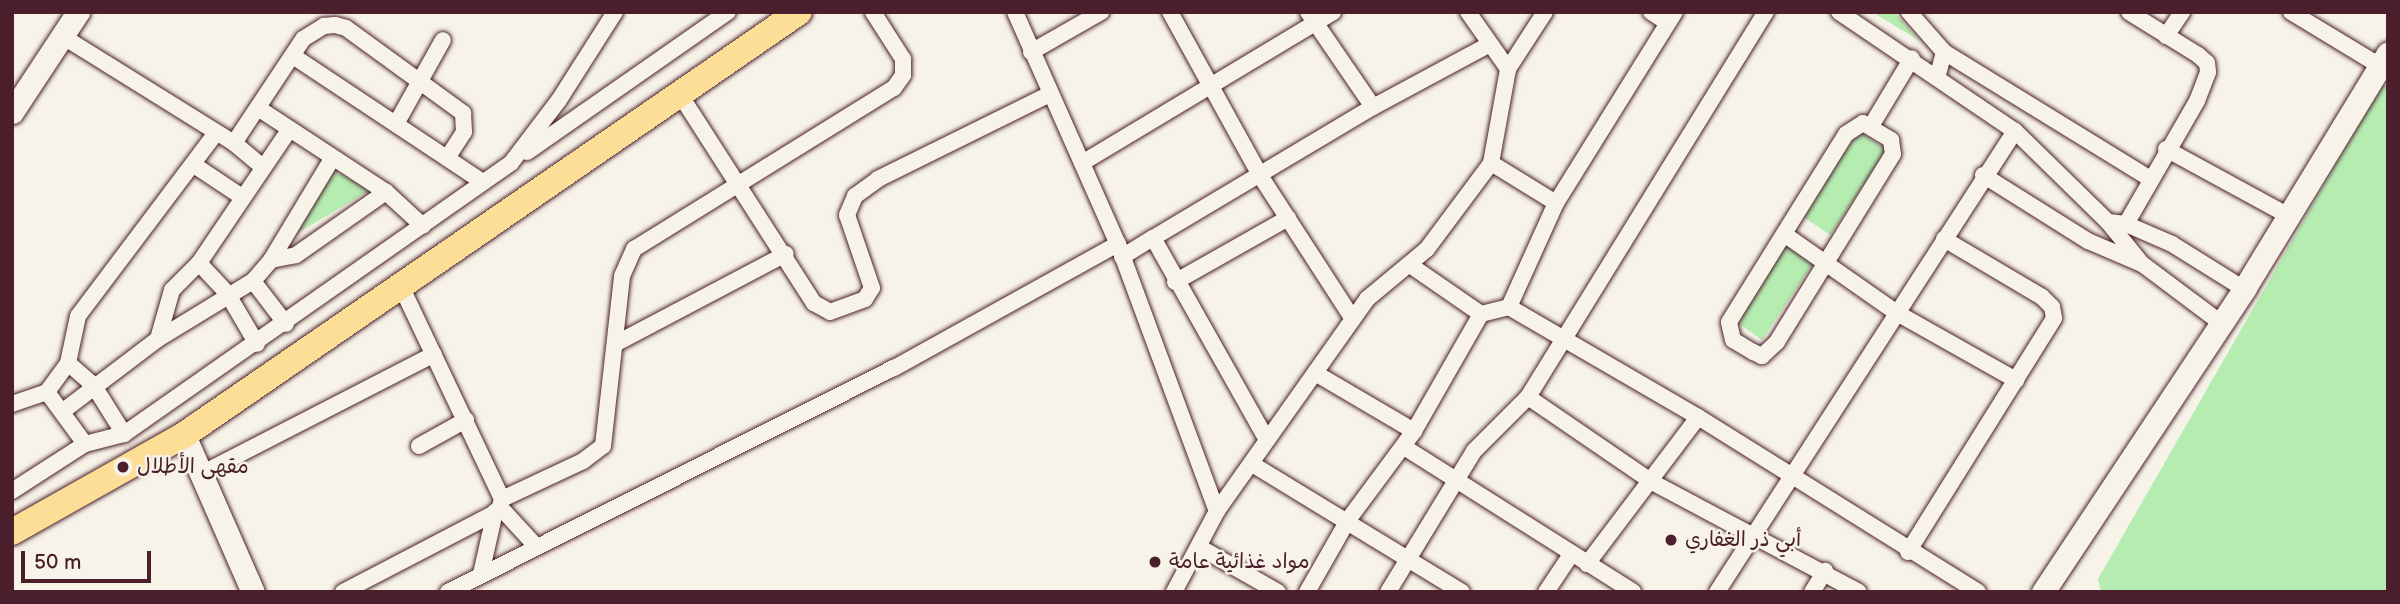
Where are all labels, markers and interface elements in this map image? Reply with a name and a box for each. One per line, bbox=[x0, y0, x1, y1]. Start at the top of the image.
place label: مقهى الأطلال bbox=[137, 454, 249, 480]
marker: مقهى الأطلال bbox=[115, 459, 131, 475]
place label: أبي ذر الغفاري bbox=[1685, 527, 1801, 553]
marker: أبي ذر الغفاري bbox=[1663, 532, 1679, 548]
scale bar bbox=[24, 538, 154, 582]
place label: مواد غذائية عامة bbox=[1169, 549, 1310, 575]
text: 50 m bbox=[34, 550, 81, 575]
marker: مواد غذائية عامة bbox=[1147, 554, 1163, 570]

